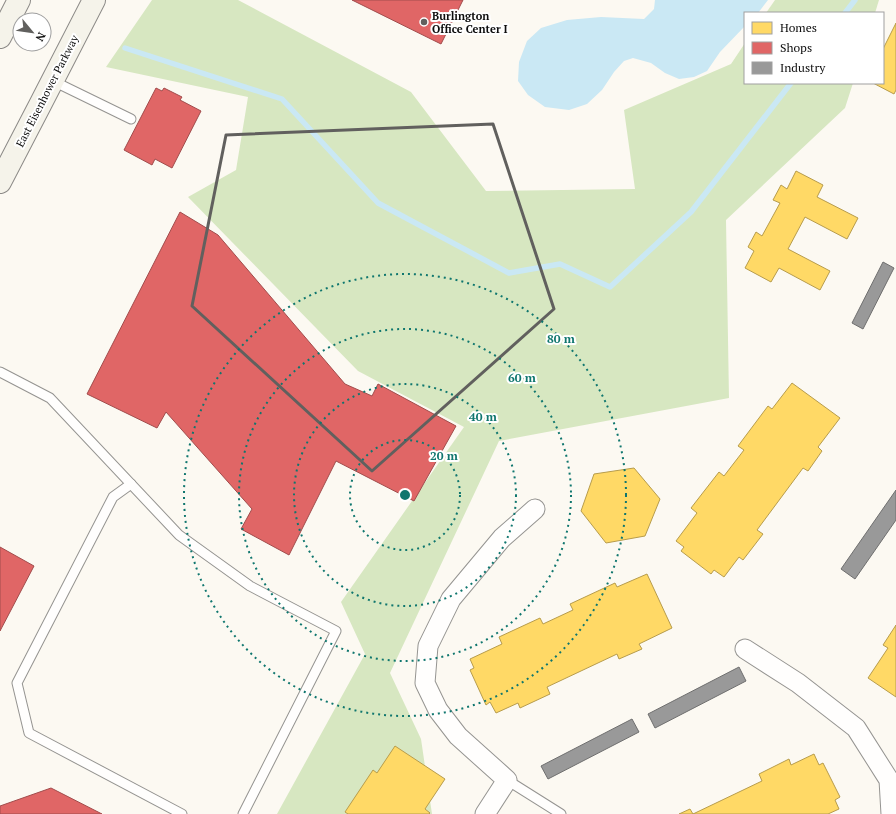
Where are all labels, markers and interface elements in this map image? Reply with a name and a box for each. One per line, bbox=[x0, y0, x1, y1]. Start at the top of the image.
place label: Burlington Office Center I bbox=[432, 9, 508, 36]
north arrow bbox=[12, 12, 52, 52]
legend bbox=[744, 12, 884, 84]
marker: Burlington Office Center I bbox=[419, 17, 429, 27]
text: Homes bbox=[780, 20, 817, 35]
text: N bbox=[32, 30, 49, 44]
street label: East Eisenhower Parkway bbox=[13, 32, 82, 149]
text: Shops bbox=[780, 40, 812, 55]
text: Industry bbox=[780, 60, 826, 75]
text: 80 m bbox=[547, 331, 575, 346]
text: 60 m bbox=[508, 370, 536, 385]
text: 40 m bbox=[469, 409, 497, 424]
text: 20 m bbox=[430, 448, 458, 463]
centre of rings bbox=[398, 488, 412, 502]

